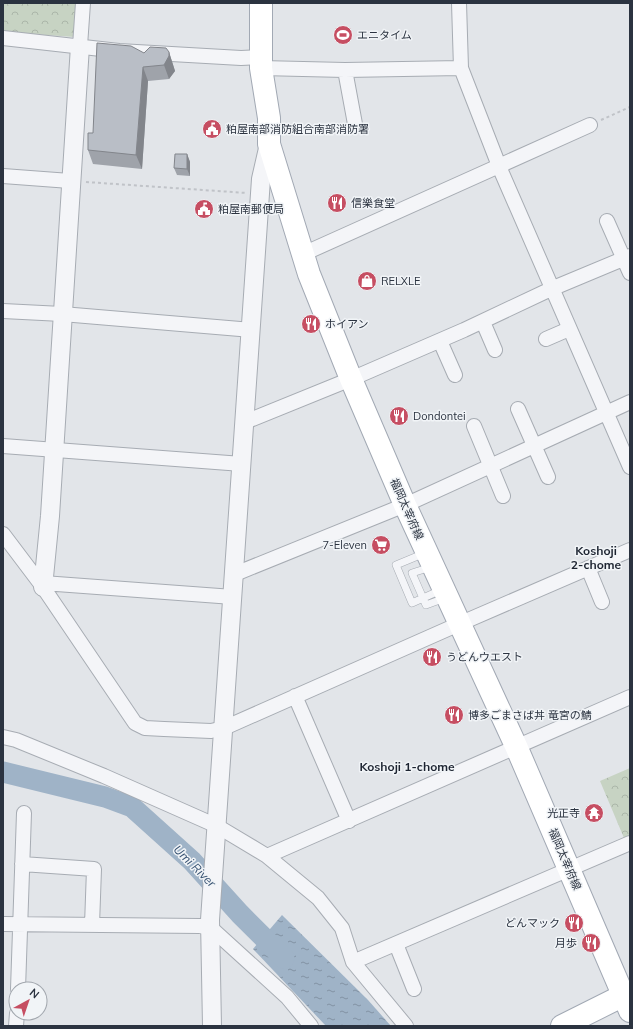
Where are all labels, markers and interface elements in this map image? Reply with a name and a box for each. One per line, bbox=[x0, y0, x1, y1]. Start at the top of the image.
sports icon: エニタイム bbox=[332, 24, 354, 46]
place label: エニタイム bbox=[357, 28, 412, 42]
public building icon: 粕屋南部消防組合南部消防署 bbox=[201, 118, 223, 140]
place label: 粕屋南部消防組合南部消防署 bbox=[226, 122, 369, 136]
restaurant icon: 信樂食堂 bbox=[326, 192, 348, 214]
place label: 信樂食堂 bbox=[351, 196, 395, 210]
public building icon: 粕屋南郵便局 bbox=[193, 198, 215, 220]
place label: 粕屋南郵便局 bbox=[218, 202, 284, 216]
shop icon: RELXLE bbox=[356, 270, 378, 292]
place label: RELXLE bbox=[381, 274, 421, 288]
restaurant icon: ホイアン bbox=[300, 313, 322, 335]
place label: ホイアン bbox=[325, 317, 369, 331]
restaurant icon: Dondontei bbox=[388, 405, 410, 427]
place label: Dondontei bbox=[413, 409, 466, 423]
street label: 福岡太宰府線 bbox=[387, 476, 427, 542]
supermarket icon: 7-Eleven bbox=[370, 534, 392, 556]
place label: 7-Eleven bbox=[323, 538, 367, 552]
district label: Koshoji 2-chome bbox=[571, 543, 622, 572]
restaurant icon: うどんウエスト bbox=[421, 646, 443, 668]
place label: うどんウエスト bbox=[446, 650, 523, 664]
restaurant icon: 博多ごまさば丼 竜宮の鯖 bbox=[443, 704, 465, 726]
place label: 博多ごまさば丼 竜宮の鯖 bbox=[468, 708, 592, 722]
district label: Koshoji 1-chome bbox=[359, 759, 455, 774]
temple icon: 光正寺 bbox=[583, 802, 605, 824]
place label: 光正寺 bbox=[547, 806, 580, 820]
street label: 福岡太宰府線 bbox=[546, 826, 584, 892]
water label: Umi River bbox=[171, 842, 220, 891]
restaurant icon: どんマック bbox=[563, 912, 585, 934]
place label: どんマック bbox=[505, 916, 560, 930]
restaurant icon: 月歩 bbox=[580, 932, 602, 954]
place label: 月歩 bbox=[555, 936, 577, 950]
north arrow bbox=[8, 981, 48, 1021]
text: N bbox=[27, 985, 42, 1001]

